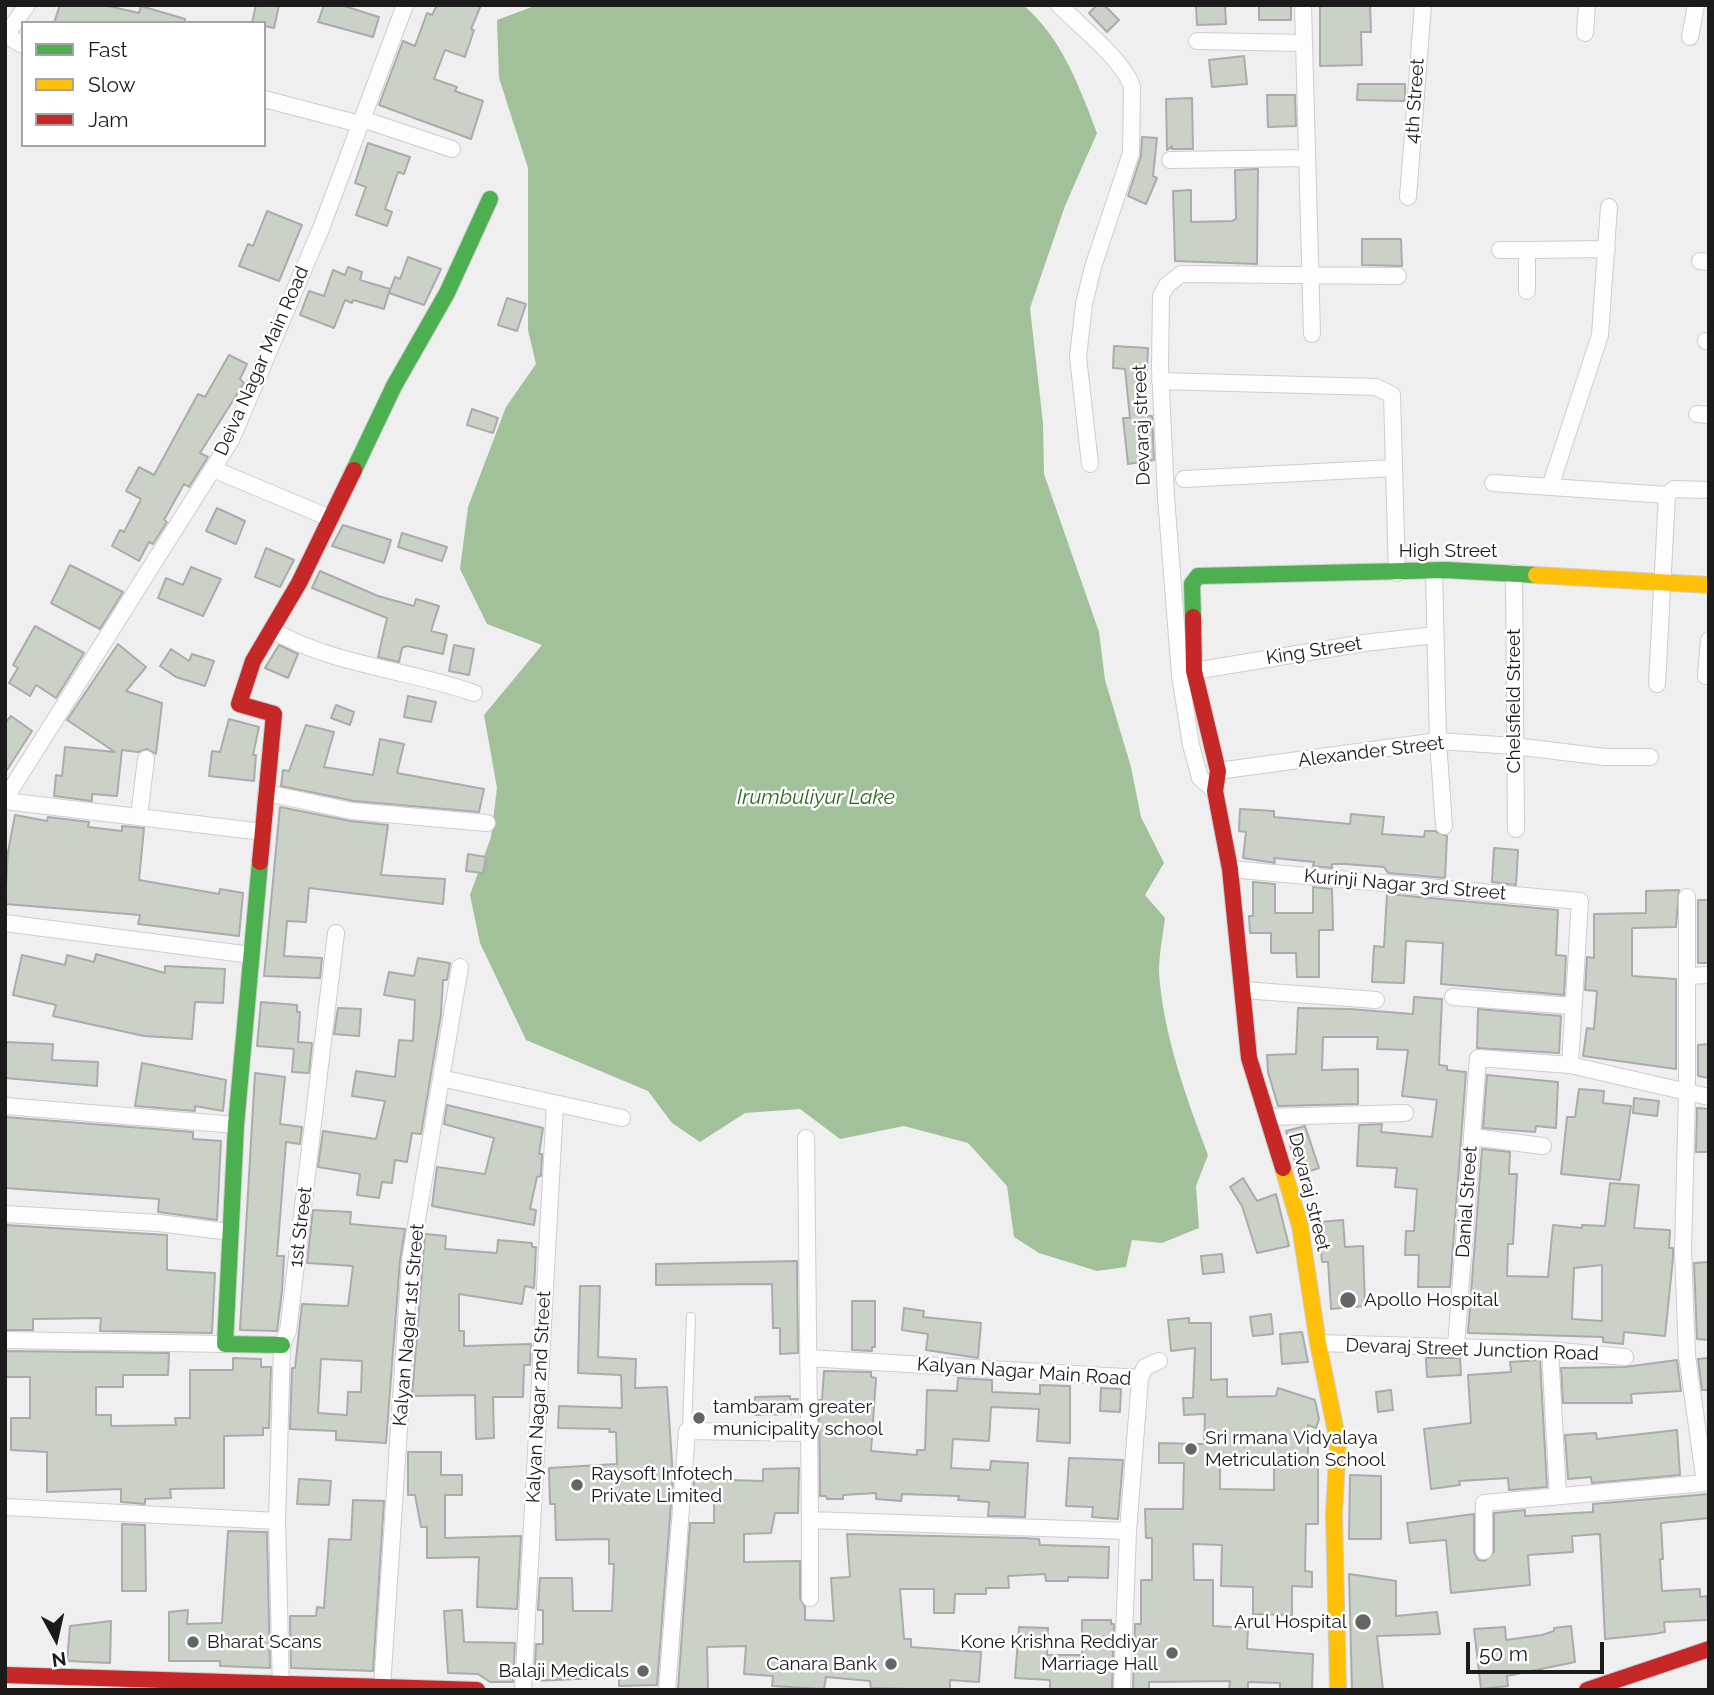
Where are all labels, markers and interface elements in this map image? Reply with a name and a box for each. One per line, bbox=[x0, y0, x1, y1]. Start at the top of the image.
legend bbox=[21, 21, 266, 147]
text: Fast bbox=[88, 37, 128, 62]
street label: 4th Street bbox=[1401, 58, 1429, 144]
text: Slow bbox=[88, 72, 136, 97]
text: Jam bbox=[88, 107, 129, 132]
street label: Deiva Nagar Main Road bbox=[210, 263, 314, 459]
street label: Devaraj street bbox=[1128, 364, 1156, 486]
street label: High Street bbox=[1399, 540, 1497, 562]
street label: Chelsfield Street bbox=[1503, 629, 1525, 773]
street label: King Street bbox=[1264, 632, 1364, 670]
street label: Alexander Street bbox=[1297, 732, 1445, 772]
water label: Irumbuliyur Lake bbox=[737, 785, 895, 811]
street label: Kurinji Nagar 3rd Street bbox=[1303, 865, 1507, 905]
street label: Devaraj street bbox=[1283, 1130, 1335, 1254]
street label: Danial Street bbox=[1452, 1145, 1482, 1259]
street label: 1st Street bbox=[285, 1185, 317, 1269]
street label: Kalyan Nagar 1st Street bbox=[389, 1223, 429, 1427]
place label: Apollo Hospital bbox=[1364, 1289, 1498, 1311]
street label: Kalyan Nagar 2nd Street bbox=[522, 1290, 556, 1504]
marker: Apollo Hospital bbox=[1338, 1290, 1358, 1310]
street label: Devaraj Street Junction Road bbox=[1345, 1334, 1599, 1366]
street label: Kalyan Nagar Main Road bbox=[916, 1353, 1132, 1391]
place label: tambaram greater municipality school bbox=[713, 1396, 883, 1440]
marker: tambaram greater municipality school bbox=[691, 1410, 707, 1426]
place label: Sri rmana Vidyalaya Metriculation School bbox=[1205, 1427, 1385, 1471]
marker: Sri rmana Vidyalaya Metriculation School bbox=[1183, 1441, 1199, 1457]
place label: Raysoft Infotech Private Limited bbox=[591, 1463, 733, 1507]
marker: Raysoft Infotech Private Limited bbox=[569, 1477, 585, 1493]
north arrow bbox=[21, 1604, 91, 1674]
place label: Arul Hospital bbox=[1234, 1611, 1347, 1633]
marker: Arul Hospital bbox=[1353, 1612, 1373, 1632]
scale bar bbox=[1469, 1628, 1607, 1672]
place label: Bharat Scans bbox=[207, 1631, 322, 1653]
place label: Kone Krishna Reddiyar Marriage Hall bbox=[960, 1631, 1158, 1675]
marker: Bharat Scans bbox=[185, 1634, 201, 1650]
text: 50 m bbox=[1479, 1641, 1528, 1666]
marker: Kone Krishna Reddiyar Marriage Hall bbox=[1164, 1645, 1180, 1661]
text: N bbox=[50, 1648, 68, 1672]
place label: Canara Bank bbox=[766, 1653, 877, 1675]
marker: Canara Bank bbox=[883, 1656, 899, 1672]
place label: Balaji Medicals bbox=[498, 1660, 629, 1682]
marker: Balaji Medicals bbox=[635, 1663, 651, 1679]

